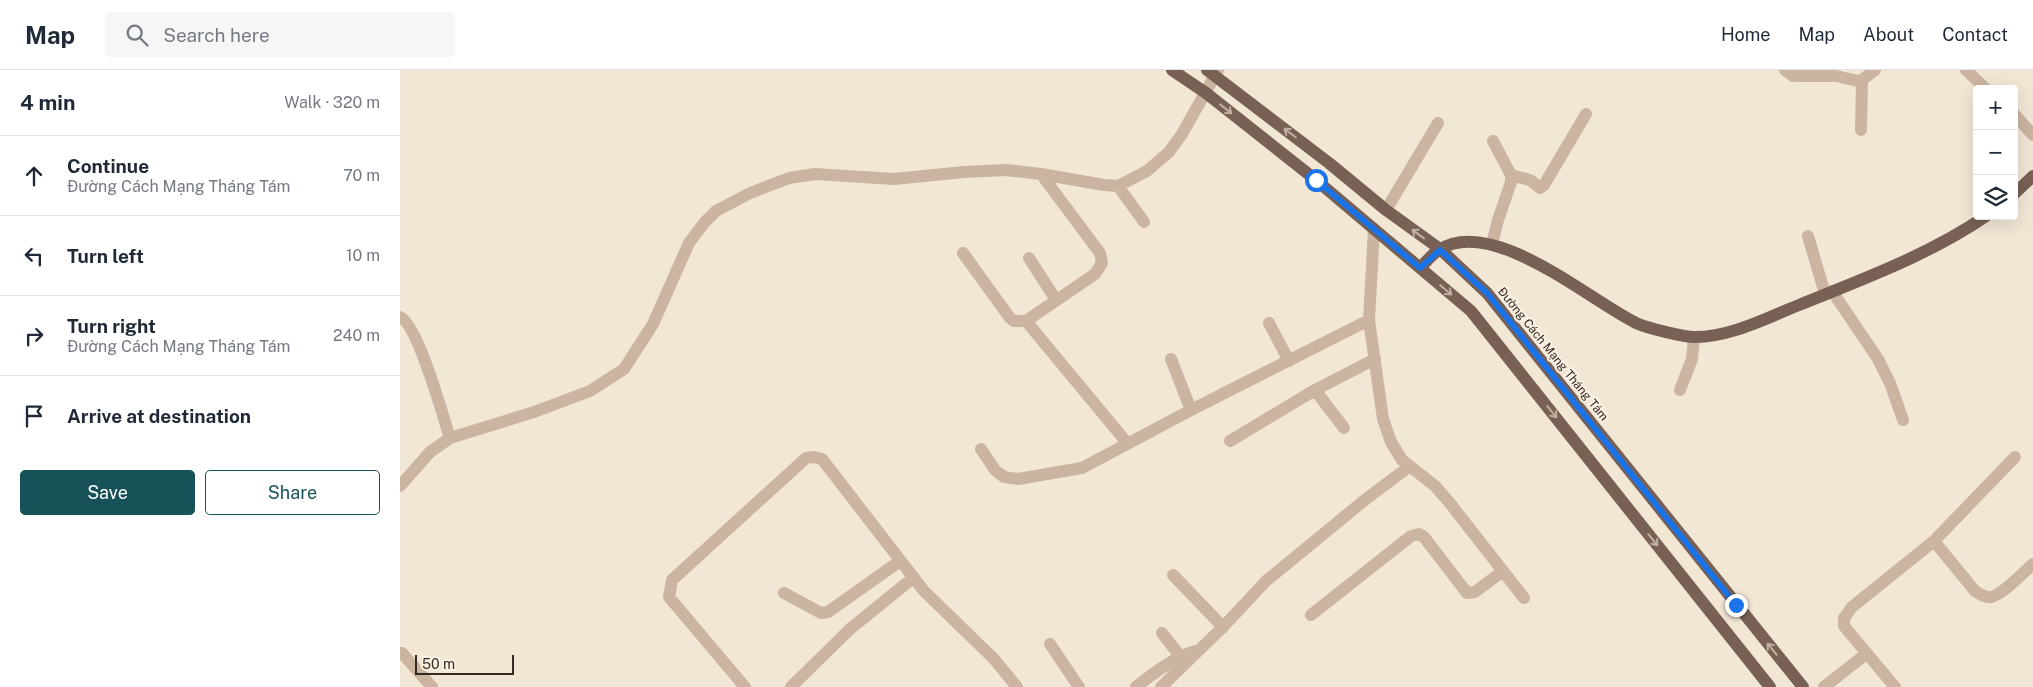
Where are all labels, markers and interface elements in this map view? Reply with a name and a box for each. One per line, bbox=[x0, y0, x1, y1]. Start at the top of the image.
search box bbox=[105, 12, 455, 57]
text: Map bbox=[25, 21, 75, 49]
icon: search bbox=[123, 21, 151, 49]
text: Search here bbox=[163, 24, 270, 46]
text: Home bbox=[1721, 24, 1771, 45]
text: Map bbox=[1799, 24, 1835, 45]
text: About bbox=[1863, 24, 1914, 45]
text: Contact bbox=[1942, 24, 2008, 45]
map controls bbox=[1973, 85, 2018, 220]
button: + bbox=[1973, 85, 2018, 130]
text: 4 min bbox=[20, 90, 75, 115]
text: Walk · 320 m bbox=[284, 93, 380, 112]
one-way arrow bbox=[1219, 103, 1232, 114]
one-way arrow bbox=[1284, 128, 1297, 139]
button: − bbox=[1973, 130, 2018, 175]
text: Continue bbox=[67, 155, 149, 177]
icon: ahead bbox=[20, 162, 48, 190]
text: 70 m bbox=[343, 166, 380, 185]
route start bbox=[1305, 169, 1328, 192]
button: layers bbox=[1973, 175, 2018, 220]
text: Đường Cách Mạng Tháng Tám bbox=[67, 177, 290, 196]
one-way arrow bbox=[1412, 228, 1425, 239]
icon: left bbox=[20, 242, 48, 270]
text: Turn left bbox=[67, 245, 144, 267]
text: 10 m bbox=[346, 246, 380, 265]
one-way arrow bbox=[1439, 284, 1452, 295]
street label: Đường Cách Mạng Tháng Tám bbox=[1495, 284, 1611, 424]
text: Turn right bbox=[67, 315, 156, 337]
icon: right bbox=[20, 322, 48, 350]
text: 240 m bbox=[333, 326, 380, 345]
text: Đường Cách Mạng Tháng Tám bbox=[67, 337, 290, 356]
icon: arrive bbox=[20, 402, 48, 430]
text: Arrive at destination bbox=[67, 405, 251, 427]
one-way arrow bbox=[1546, 406, 1557, 419]
button: Save bbox=[20, 470, 195, 515]
button: Share bbox=[205, 470, 380, 515]
one-way arrow bbox=[1647, 533, 1658, 546]
route end bbox=[1725, 594, 1748, 617]
one-way arrow bbox=[1767, 643, 1778, 656]
scale bar bbox=[415, 652, 514, 675]
text: 50 m bbox=[422, 656, 455, 672]

